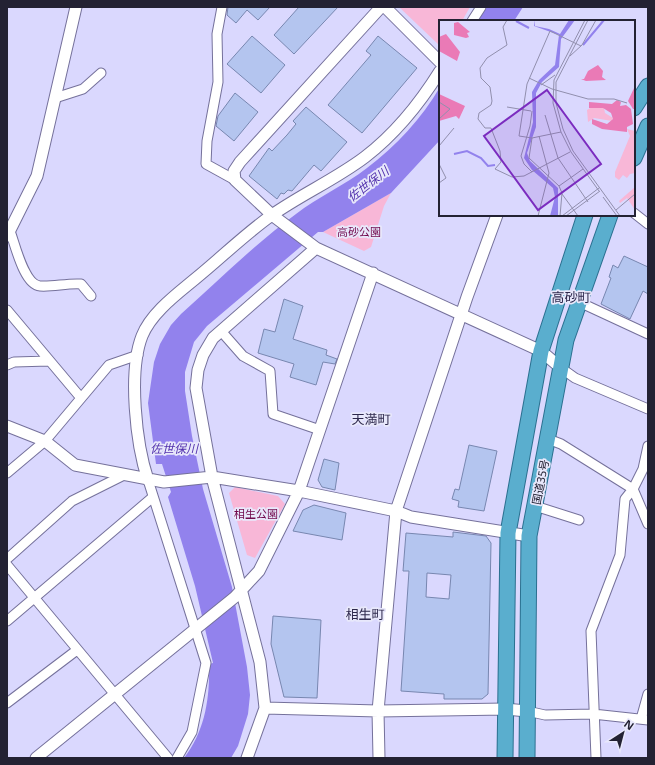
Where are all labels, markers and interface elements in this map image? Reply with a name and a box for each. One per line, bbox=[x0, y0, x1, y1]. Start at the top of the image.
inset map bbox=[439, 20, 635, 216]
water label: 佐世保川 bbox=[344, 161, 394, 205]
park label: 高砂公園 bbox=[337, 224, 381, 239]
district label: 高砂町 bbox=[551, 288, 591, 306]
district label: 天満町 bbox=[351, 410, 391, 428]
water label: 佐世保川 bbox=[150, 440, 200, 457]
street label: 国道35号 bbox=[528, 458, 552, 506]
park label: 相生公園 bbox=[234, 506, 278, 521]
district label: 相生町 bbox=[345, 605, 385, 623]
north arrow bbox=[603, 713, 643, 753]
text: N bbox=[621, 716, 637, 733]

